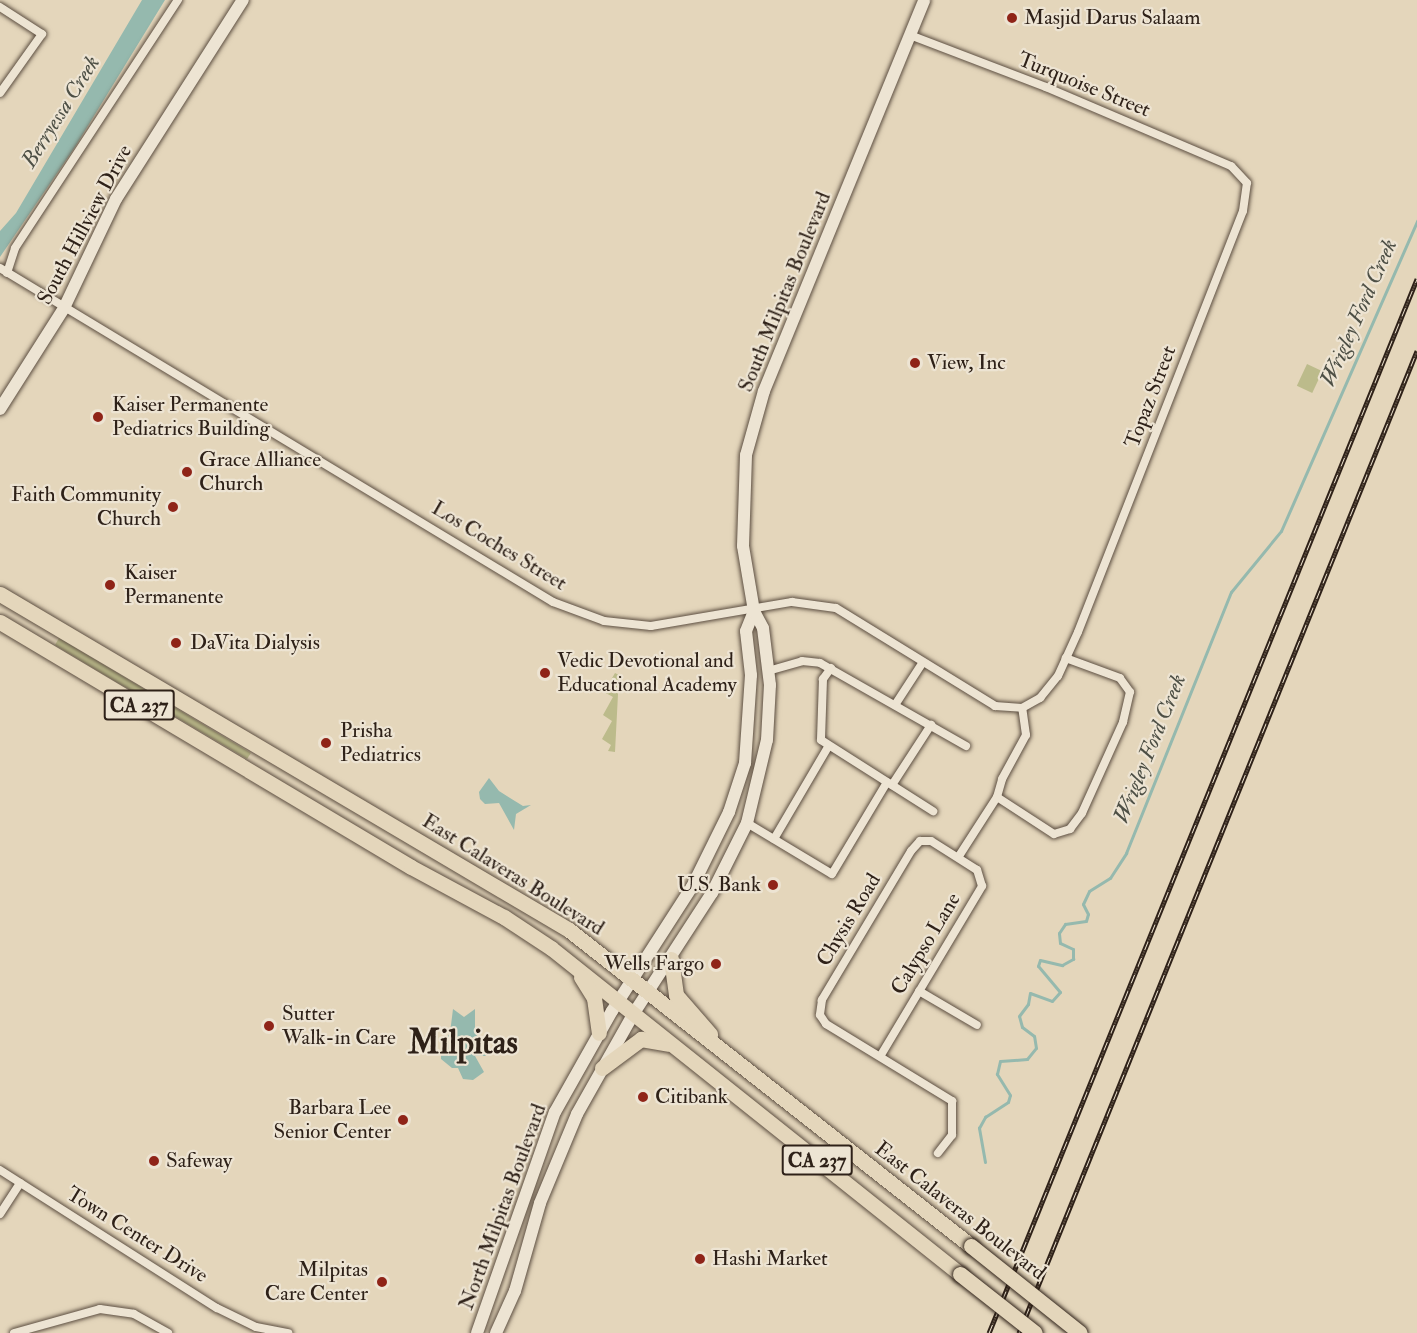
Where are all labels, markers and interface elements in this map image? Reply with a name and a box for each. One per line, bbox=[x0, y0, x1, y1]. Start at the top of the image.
place label: Masjid Darus Salaam bbox=[1024, 5, 1200, 31]
marker: Masjid Darus Salaam bbox=[1005, 11, 1019, 25]
street label: Turquoise Street bbox=[1014, 47, 1154, 123]
water label: Berryessa Creek bbox=[16, 51, 106, 173]
street label: South Hillview Drive bbox=[32, 141, 138, 309]
street label: South Milpitas Boulevard bbox=[733, 188, 837, 396]
water label: Wrigley Ford Creek bbox=[1315, 235, 1403, 391]
street label: Topaz Street bbox=[1120, 342, 1182, 452]
place label: View, Inc bbox=[927, 350, 1006, 376]
marker: View, Inc bbox=[908, 356, 922, 370]
place label: Kaiser Permanente Pediatrics Building bbox=[112, 392, 270, 442]
marker: Kaiser Permanente Pediatrics Building bbox=[89, 408, 107, 426]
place label: Grace Alliance Church bbox=[199, 447, 321, 497]
marker: Grace Alliance Church bbox=[180, 465, 194, 479]
place label: Faith Community Church bbox=[11, 482, 161, 532]
street label: Los Coches Street bbox=[427, 496, 571, 596]
marker: Faith Community Church bbox=[166, 500, 180, 514]
place label: Kaiser Permanente bbox=[124, 560, 223, 610]
marker: Kaiser Permanente bbox=[101, 576, 119, 594]
place label: DaVita Dialysis bbox=[190, 630, 320, 656]
marker: DaVita Dialysis bbox=[167, 634, 185, 652]
place label: Vedic Devotional and Educational Academy bbox=[557, 648, 737, 698]
marker: Vedic Devotional and Educational Academy bbox=[538, 666, 552, 680]
water label: Wrigley Ford Creek bbox=[1108, 671, 1192, 827]
road number: CA 237 bbox=[103, 688, 175, 722]
place label: Prisha Pediatrics bbox=[340, 718, 421, 768]
marker: Prisha Pediatrics bbox=[317, 734, 335, 752]
street label: East Calaveras Boulevard bbox=[417, 809, 609, 941]
street label: Chysis Road bbox=[812, 869, 886, 971]
place label: U.S. Bank bbox=[677, 872, 761, 898]
marker: U.S. Bank bbox=[766, 878, 780, 892]
street label: Calypso Lane bbox=[886, 889, 966, 999]
place label: Wells Fargo bbox=[604, 951, 704, 977]
marker: Wells Fargo bbox=[709, 957, 723, 971]
place label: Sutter Walk-in Care bbox=[282, 1001, 396, 1051]
marker: Sutter Walk-in Care bbox=[260, 1017, 278, 1035]
district label: Milpitas bbox=[408, 1023, 518, 1063]
place label: Citibank bbox=[655, 1084, 728, 1110]
marker: Citibank bbox=[636, 1090, 650, 1104]
place label: Barbara Lee Senior Center bbox=[274, 1095, 391, 1145]
street label: North Milpitas Boulevard bbox=[454, 1101, 552, 1313]
marker: Barbara Lee Senior Center bbox=[396, 1113, 410, 1127]
street label: East Calaveras Boulevard bbox=[870, 1136, 1050, 1286]
road number: CA 237 bbox=[781, 1143, 853, 1177]
place label: Safeway bbox=[166, 1148, 232, 1174]
marker: Safeway bbox=[147, 1154, 161, 1168]
street label: Town Center Drive bbox=[62, 1181, 212, 1289]
place label: Hashi Market bbox=[712, 1246, 828, 1272]
marker: Hashi Market bbox=[693, 1252, 707, 1266]
place label: Milpitas Care Center bbox=[265, 1257, 368, 1307]
marker: Milpitas Care Center bbox=[373, 1273, 391, 1291]

